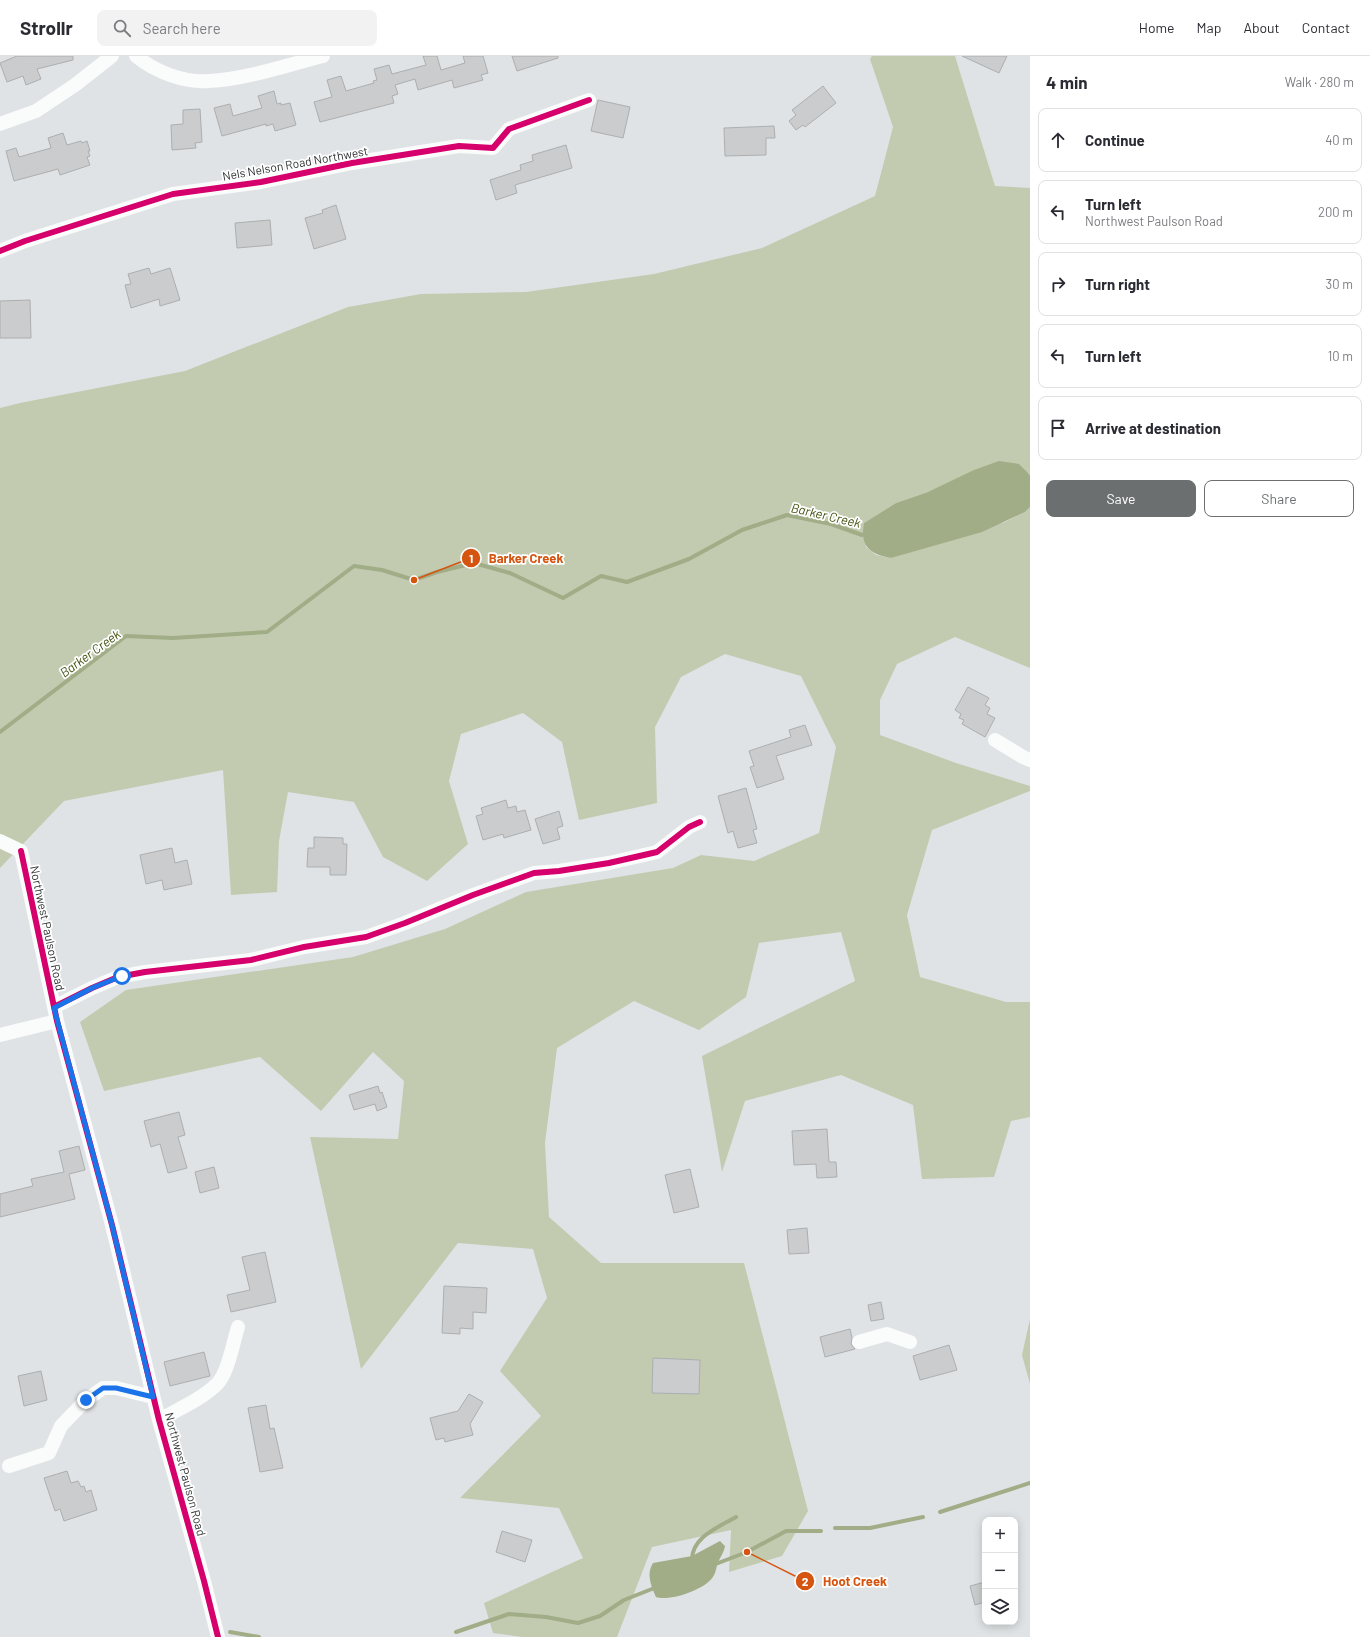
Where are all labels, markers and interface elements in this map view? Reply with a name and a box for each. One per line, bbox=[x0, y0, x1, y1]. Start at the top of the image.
search box bbox=[97, 10, 377, 46]
text: Strollr bbox=[20, 16, 73, 39]
icon: search bbox=[111, 17, 133, 39]
text: Search here bbox=[143, 19, 221, 37]
text: Home bbox=[1139, 19, 1175, 36]
text: Map bbox=[1197, 19, 1221, 36]
text: About bbox=[1243, 19, 1280, 36]
text: Contact bbox=[1302, 19, 1350, 36]
text: 4 min bbox=[1046, 72, 1088, 92]
text: Walk · 280 m bbox=[1285, 74, 1354, 90]
icon: ahead bbox=[1047, 129, 1069, 151]
text: Continue bbox=[1085, 131, 1145, 149]
text: 40 m bbox=[1325, 132, 1353, 148]
street label: Nels Nelson Road Northwest bbox=[221, 143, 369, 183]
text: Turn left bbox=[1085, 195, 1141, 213]
icon: left bbox=[1047, 201, 1069, 223]
text: 200 m bbox=[1318, 204, 1353, 220]
text: Northwest Paulson Road bbox=[1085, 213, 1223, 229]
icon: right bbox=[1047, 273, 1069, 295]
text: Turn right bbox=[1085, 275, 1150, 293]
text: 30 m bbox=[1326, 276, 1353, 292]
icon: left bbox=[1047, 345, 1069, 367]
text: Turn left bbox=[1085, 347, 1141, 365]
text: 10 m bbox=[1328, 348, 1353, 364]
icon: arrive bbox=[1047, 417, 1069, 439]
text: Arrive at destination bbox=[1085, 419, 1221, 437]
button: Save bbox=[1046, 480, 1196, 517]
button: Share bbox=[1204, 480, 1354, 517]
water label: Barker Creek bbox=[790, 499, 863, 531]
callout: Barker Creek bbox=[461, 546, 572, 571]
text: Barker Creek bbox=[489, 550, 563, 566]
text: 1 bbox=[469, 551, 473, 565]
water label: Barker Creek bbox=[57, 625, 124, 680]
street label: Northwest Paulson Road bbox=[28, 864, 68, 992]
route start bbox=[113, 967, 131, 985]
route end bbox=[77, 1391, 95, 1409]
street label: Northwest Paulson Road bbox=[163, 1411, 209, 1537]
map controls bbox=[982, 1517, 1018, 1625]
button: + bbox=[982, 1517, 1018, 1553]
button: − bbox=[982, 1553, 1018, 1589]
callout: Hoot Creek bbox=[795, 1569, 895, 1594]
text: Hoot Creek bbox=[823, 1573, 887, 1589]
text: 2 bbox=[802, 1574, 809, 1588]
button: layers bbox=[982, 1589, 1018, 1625]

